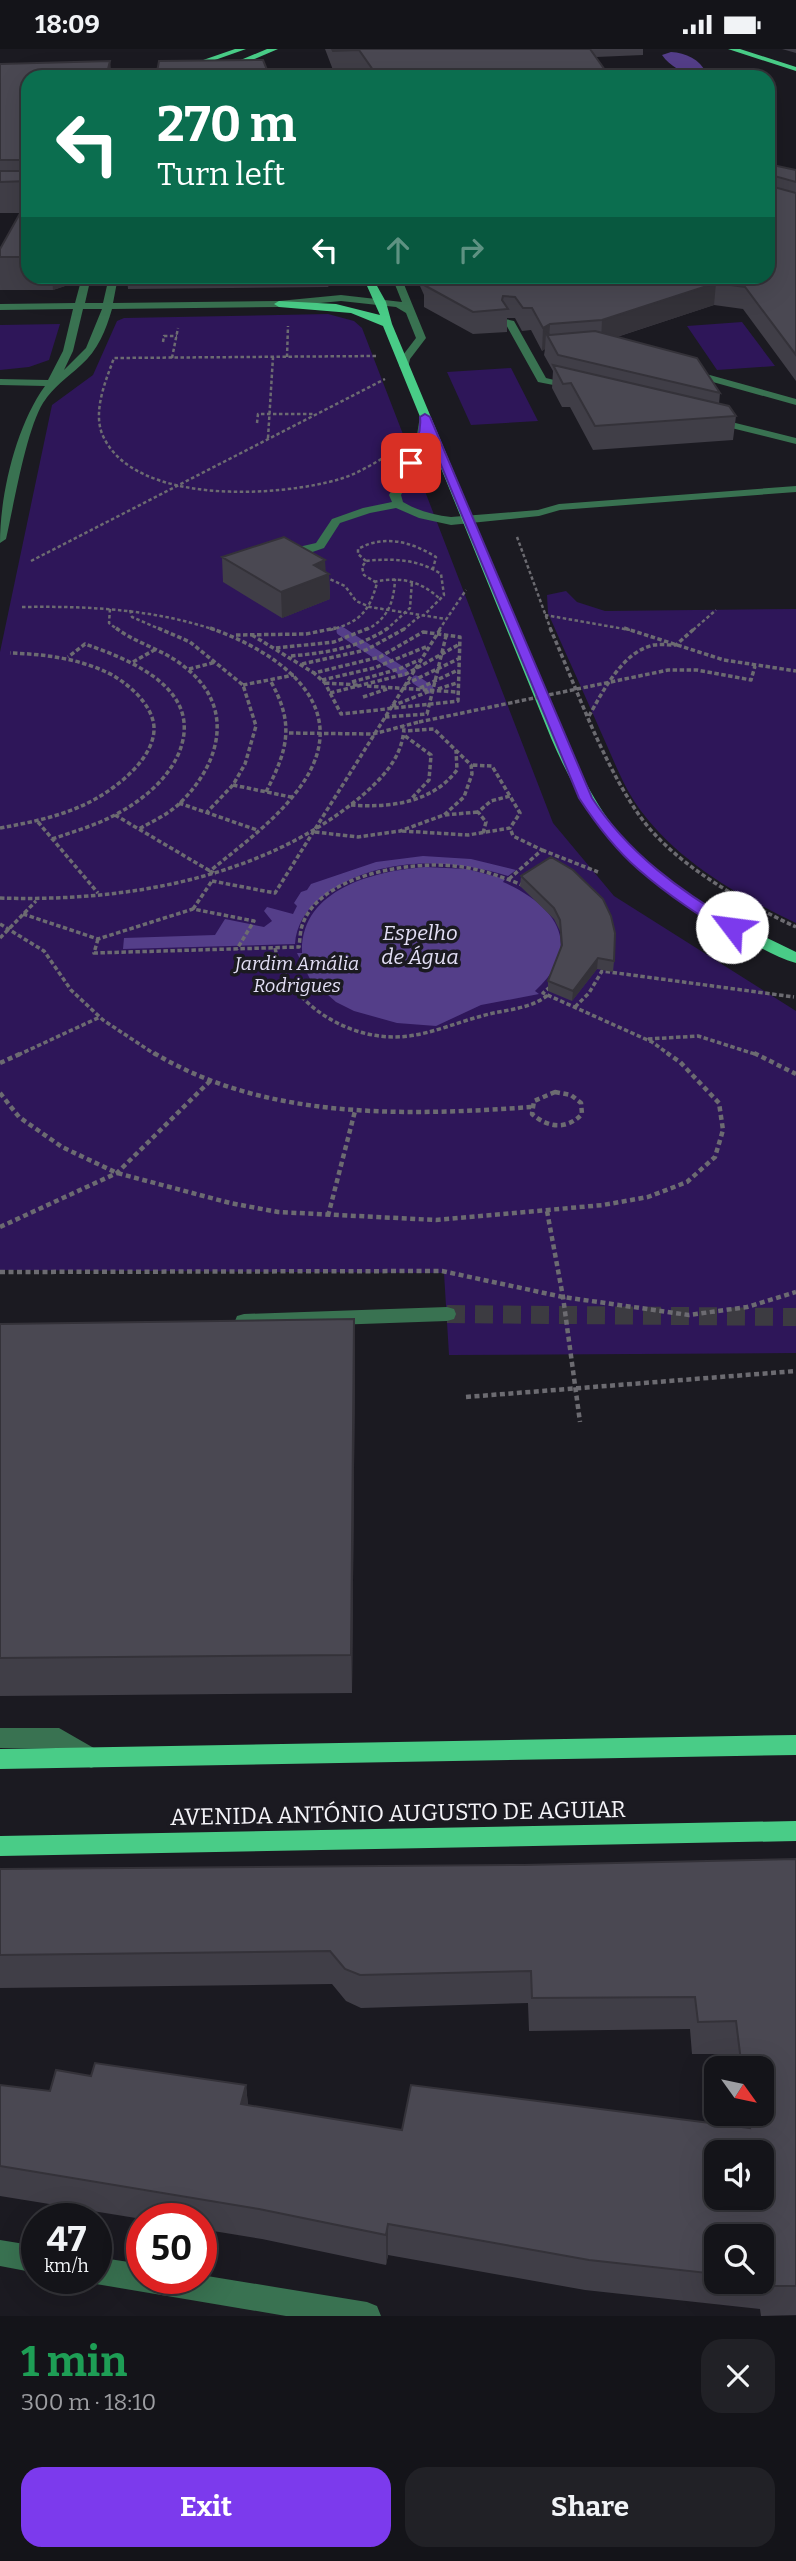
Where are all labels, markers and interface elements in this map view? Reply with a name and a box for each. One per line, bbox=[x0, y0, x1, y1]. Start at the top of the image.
text: 18:09 bbox=[35, 9, 100, 40]
text: 270 m bbox=[157, 95, 297, 154]
icon: left bbox=[42, 98, 133, 189]
text: Turn left bbox=[157, 155, 285, 193]
icon: left bbox=[306, 231, 344, 269]
icon: ahead bbox=[379, 231, 417, 269]
icon: right bbox=[452, 231, 490, 269]
pin bbox=[381, 433, 441, 493]
icon: arrive bbox=[392, 444, 430, 482]
position arrow bbox=[695, 890, 769, 964]
water label: Espelho de Água bbox=[381, 920, 459, 970]
park label: Jardim Amália Rodrigues bbox=[233, 952, 359, 997]
street label: AVENIDA ANTÓNIO AUGUSTO DE AGUIAR bbox=[170, 1795, 626, 1831]
north arrow bbox=[704, 2056, 774, 2126]
map controls bbox=[704, 2056, 774, 2294]
button: sound bbox=[704, 2140, 774, 2210]
speed limit sign: 50 bbox=[126, 2203, 217, 2294]
text: 47 bbox=[47, 2218, 86, 2260]
button: search bbox=[704, 2224, 774, 2294]
text: km/h bbox=[44, 2255, 89, 2277]
text: 1 min bbox=[21, 2337, 127, 2387]
button: close bbox=[701, 2339, 775, 2413]
text: 300 m · 18:10 bbox=[21, 2388, 156, 2416]
button: Exit bbox=[21, 2467, 391, 2547]
button: Share bbox=[405, 2467, 775, 2547]

